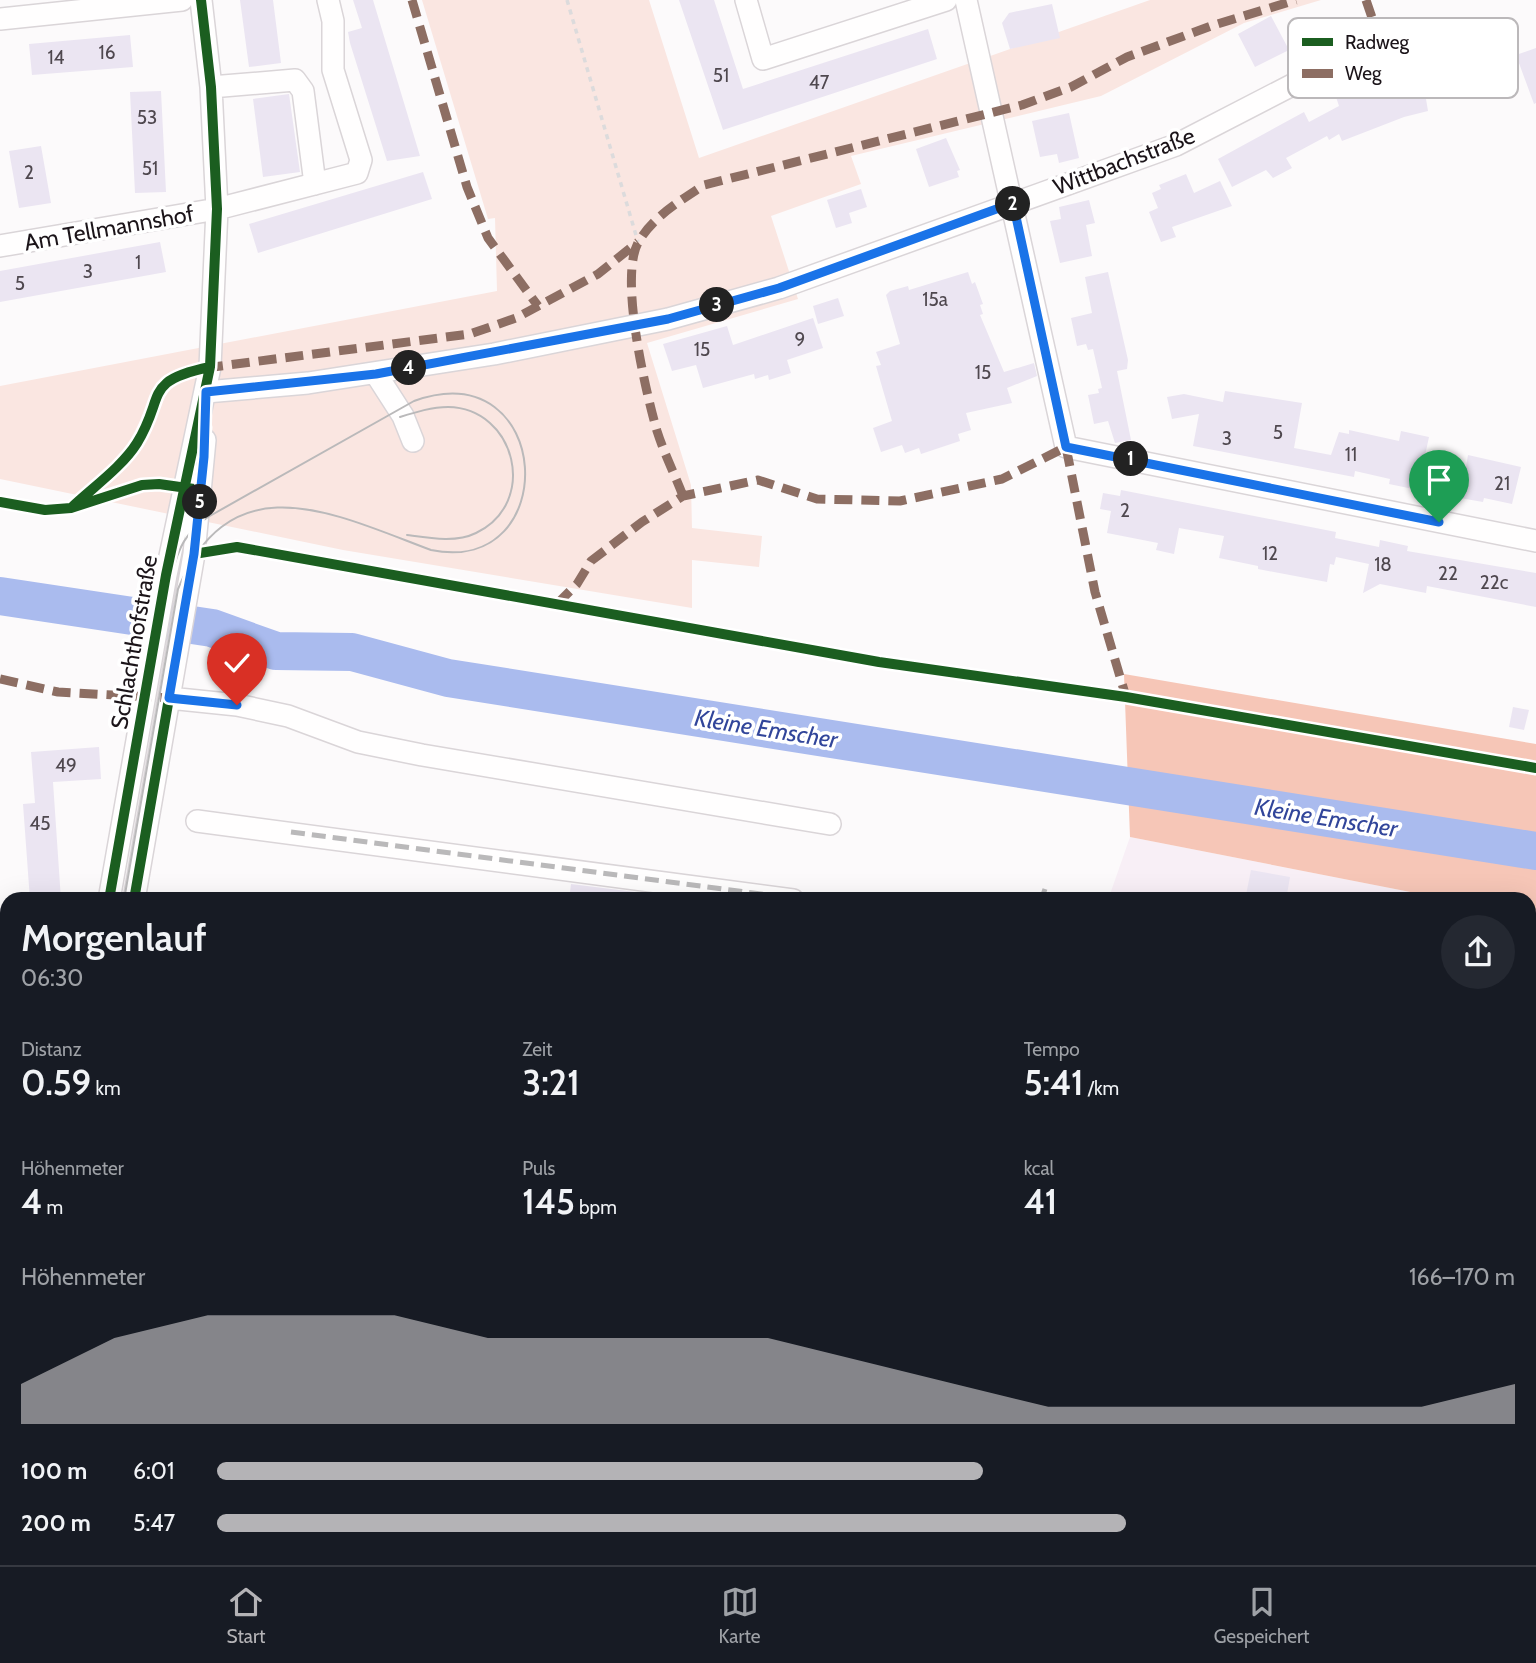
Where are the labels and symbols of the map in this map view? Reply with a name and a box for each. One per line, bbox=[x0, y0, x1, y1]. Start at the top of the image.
legend bbox=[1288, 18, 1518, 98]
text: Radweg bbox=[1345, 31, 1409, 54]
house number: 16 bbox=[99, 41, 116, 64]
house number: 14 bbox=[47, 46, 65, 69]
text: Weg bbox=[1345, 62, 1382, 85]
house number: 51 bbox=[713, 64, 729, 87]
house number: 47 bbox=[809, 71, 830, 94]
house number: 53 bbox=[137, 106, 157, 129]
street label: Wittbachstraße bbox=[1049, 121, 1199, 201]
house number: 51 bbox=[142, 157, 158, 180]
house number: 2 bbox=[24, 161, 34, 184]
pin: 2 bbox=[996, 186, 1030, 222]
street label: Am Tellmannshof bbox=[22, 199, 196, 257]
house number: 1 bbox=[135, 251, 141, 274]
house number: 3 bbox=[83, 260, 93, 283]
house number: 5 bbox=[15, 272, 25, 295]
pin: 3 bbox=[700, 288, 734, 322]
house number: 15a bbox=[922, 288, 948, 311]
house number: 9 bbox=[795, 328, 805, 351]
house number: 15 bbox=[694, 338, 710, 361]
pin: 4 bbox=[392, 350, 426, 386]
house number: 15 bbox=[975, 361, 991, 384]
house number: 5 bbox=[1273, 421, 1283, 444]
house number: 3 bbox=[1222, 427, 1232, 450]
pin: 1 bbox=[1114, 442, 1148, 476]
house number: 11 bbox=[1345, 443, 1357, 466]
pin bbox=[1409, 450, 1469, 522]
house number: 21 bbox=[1494, 472, 1510, 495]
pin: 5 bbox=[182, 484, 218, 520]
house number: 2 bbox=[1120, 499, 1130, 522]
house number: 12 bbox=[1262, 542, 1278, 565]
street label: Schlachthofstraße bbox=[105, 553, 163, 731]
house number: 18 bbox=[1374, 553, 1392, 576]
house number: 22 bbox=[1438, 562, 1458, 585]
house number: 22c bbox=[1480, 571, 1509, 594]
pin bbox=[207, 633, 267, 705]
water label: Kleine Emscher bbox=[693, 703, 841, 754]
house number: 49 bbox=[55, 754, 77, 777]
water label: Kleine Emscher bbox=[1253, 792, 1401, 843]
house number: 45 bbox=[29, 812, 51, 835]

